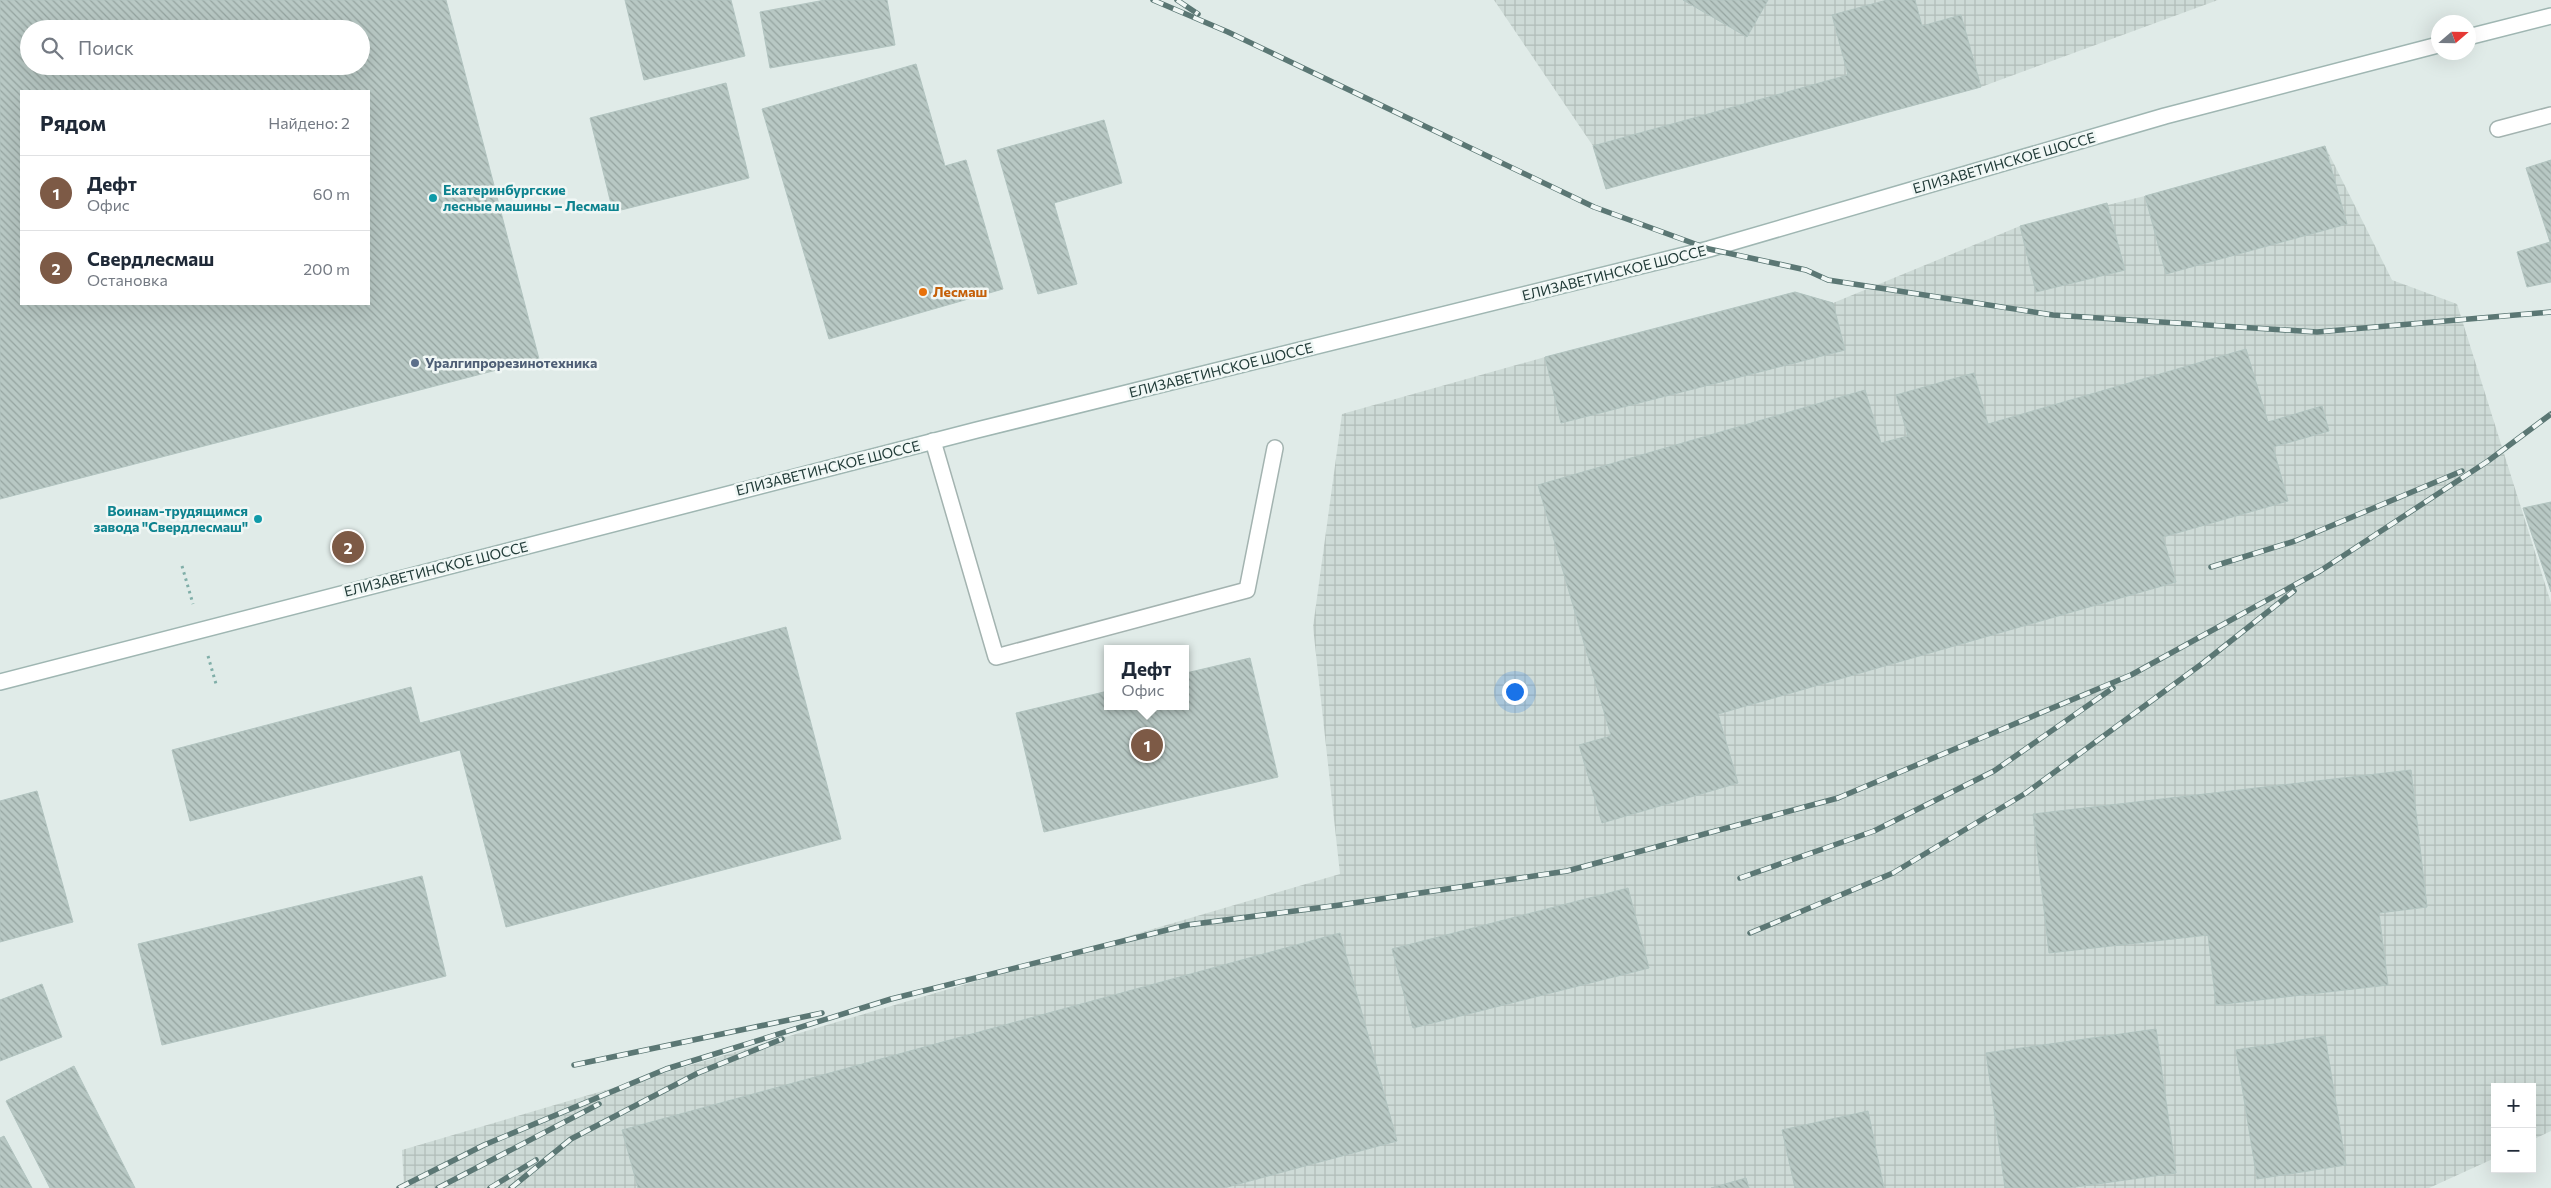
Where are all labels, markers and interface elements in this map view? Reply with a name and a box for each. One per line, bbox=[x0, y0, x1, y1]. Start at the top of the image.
north arrow bbox=[2431, 15, 2476, 60]
search box bbox=[20, 20, 370, 75]
icon: search bbox=[38, 34, 66, 62]
text: Поиск bbox=[78, 36, 134, 59]
text: Рядом bbox=[40, 110, 106, 135]
text: Найдено: 2 bbox=[268, 113, 350, 132]
street label: ЕЛИЗАВЕТИНСКОЕ ШОССЕ bbox=[1911, 128, 2097, 197]
text: Дефт bbox=[87, 172, 137, 195]
place label: Екатеринбургские лесные машины – Лесмаш bbox=[443, 181, 619, 214]
text: 1 bbox=[52, 184, 60, 203]
text: 60 m bbox=[313, 184, 350, 203]
marker: Екатеринбургские лесные машины – Лесмаш bbox=[427, 192, 439, 204]
text: Офис bbox=[87, 195, 130, 214]
street label: ЕЛИЗАВЕТИНСКОЕ ШОССЕ bbox=[1520, 241, 1708, 304]
text: Свердлесмаш bbox=[87, 247, 214, 270]
text: 2 bbox=[51, 259, 61, 278]
text: 200 m bbox=[303, 259, 350, 278]
text: Остановка bbox=[87, 270, 168, 289]
place label: Лесмаш bbox=[933, 283, 987, 300]
marker: Лесмаш bbox=[917, 286, 929, 298]
street label: ЕЛИЗАВЕТИНСКОЕ ШОССЕ bbox=[1127, 338, 1315, 401]
place label: Уралгипрорезинотехника bbox=[425, 354, 597, 371]
marker: Уралгипрорезинотехника bbox=[409, 357, 421, 369]
street label: ЕЛИЗАВЕТИНСКОЕ ШОССЕ bbox=[734, 436, 922, 499]
place label: Воинам-трудящимся завода "Свердлесмаш" bbox=[93, 502, 248, 535]
marker: Воинам-трудящимся завода "Свердлесмаш" bbox=[252, 513, 264, 525]
pin: 2 bbox=[332, 528, 364, 566]
street label: ЕЛИЗАВЕТИНСКОЕ ШОССЕ bbox=[342, 537, 530, 600]
popup bbox=[1104, 645, 1189, 710]
text: Дефт bbox=[1122, 657, 1171, 680]
your location bbox=[1502, 679, 1528, 705]
text: Офис bbox=[1122, 680, 1164, 699]
pin: 1 bbox=[1131, 726, 1163, 764]
map controls bbox=[2491, 1083, 2536, 1173]
button: + bbox=[2491, 1083, 2536, 1128]
button: − bbox=[2491, 1128, 2536, 1173]

